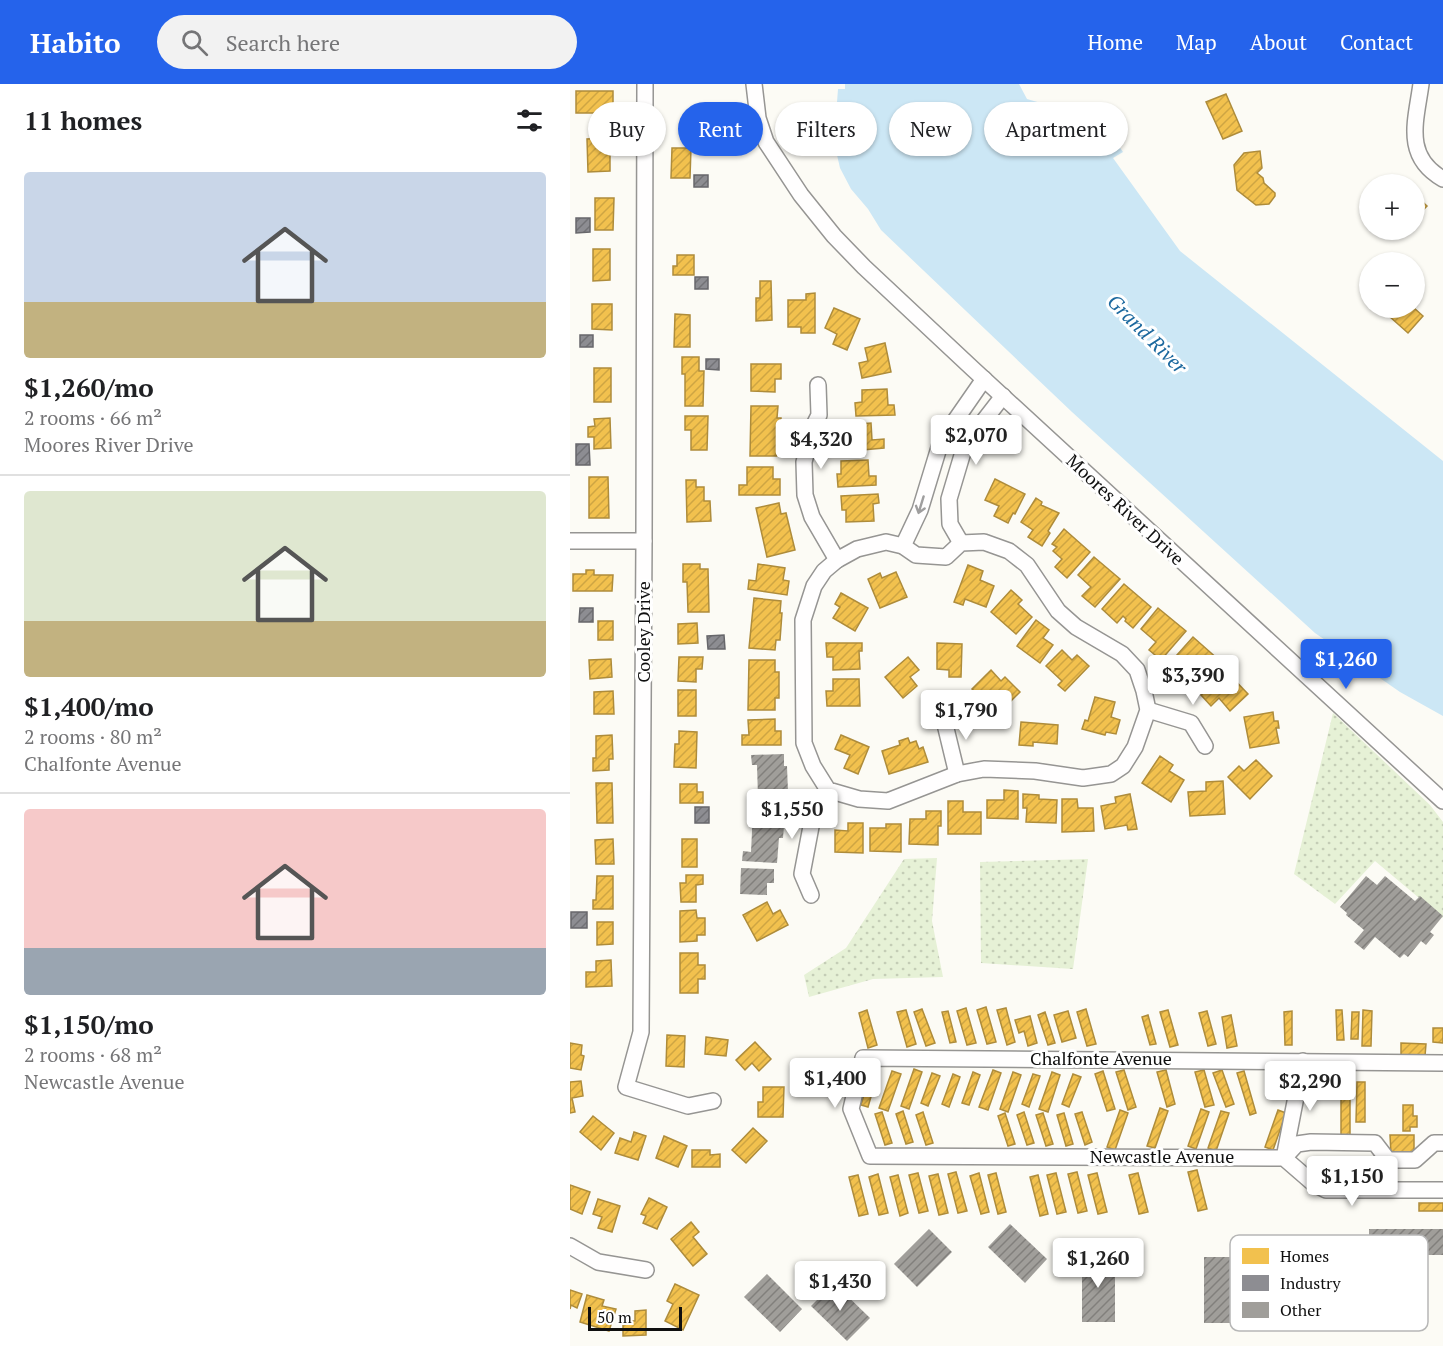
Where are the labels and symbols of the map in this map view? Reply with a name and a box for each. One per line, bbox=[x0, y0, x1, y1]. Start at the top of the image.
water label: Grand River bbox=[1102, 288, 1194, 380]
pin: $2,070 bbox=[927, 415, 1025, 466]
pin: $4,320 bbox=[772, 419, 870, 470]
street label: Moores River Drive bbox=[1062, 448, 1190, 570]
one-way arrow bbox=[915, 495, 926, 514]
street label: Cooley Drive bbox=[631, 581, 655, 683]
pin: $1,260 bbox=[1297, 639, 1395, 690]
pin: $3,390 bbox=[1144, 655, 1242, 706]
pin: $1,790 bbox=[917, 690, 1015, 741]
pin: $1,550 bbox=[743, 789, 841, 840]
street label: Chalfonte Avenue bbox=[1030, 1046, 1172, 1070]
pin: $1,400 bbox=[786, 1058, 884, 1109]
pin: $2,290 bbox=[1261, 1061, 1359, 1112]
street label: Newcastle Avenue bbox=[1090, 1144, 1234, 1168]
pin: $1,150 bbox=[1303, 1156, 1401, 1207]
legend bbox=[1230, 1235, 1428, 1331]
pin: $1,260 bbox=[1049, 1238, 1147, 1289]
text: Homes bbox=[1280, 1245, 1329, 1267]
pin: $1,430 bbox=[791, 1261, 889, 1312]
text: Industry bbox=[1280, 1272, 1341, 1294]
text: Other bbox=[1280, 1299, 1322, 1321]
scale bar bbox=[588, 1304, 682, 1332]

